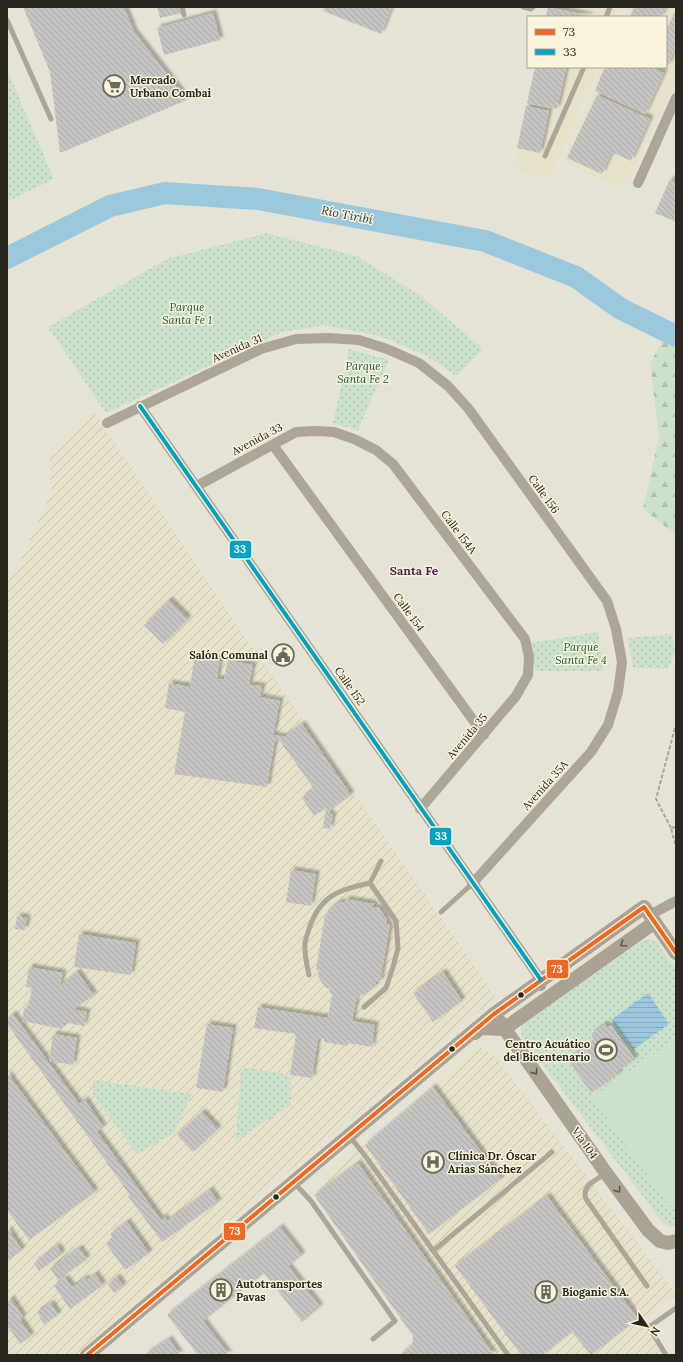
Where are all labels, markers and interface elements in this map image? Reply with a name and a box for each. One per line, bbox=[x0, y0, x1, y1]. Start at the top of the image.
legend bbox=[527, 16, 667, 68]
text: 73 bbox=[563, 24, 576, 39]
text: 33 bbox=[563, 44, 577, 59]
supermarket icon: Mercado Urbano Combai bbox=[101, 73, 127, 99]
place label: Mercado Urbano Combai bbox=[130, 73, 211, 100]
water label: Río Tiribí bbox=[320, 202, 374, 227]
park label: Parque Santa Fe 1 bbox=[162, 300, 212, 327]
street label: Avenida 31 bbox=[209, 331, 264, 366]
park label: Parque Santa Fe 2 bbox=[337, 359, 389, 386]
street label: Avenida 33 bbox=[228, 420, 285, 459]
street label: Calle 156 bbox=[525, 472, 563, 516]
street label: Calle 154A bbox=[438, 507, 481, 557]
line badge: 33 bbox=[229, 540, 252, 559]
text: 33 bbox=[234, 542, 246, 556]
district label: Santa Fe bbox=[390, 563, 439, 578]
street label: Calle 154 bbox=[390, 590, 428, 634]
park label: Parque Santa Fe 4 bbox=[555, 640, 607, 667]
public building icon: Salón Comunal bbox=[270, 642, 296, 668]
place label: Salón Comunal bbox=[189, 648, 269, 662]
street label: Calle 152 bbox=[332, 664, 368, 708]
street label: Avenida 35 bbox=[443, 710, 490, 762]
street label: Avenida 35A bbox=[518, 756, 572, 813]
line badge: 33 bbox=[429, 827, 452, 846]
text: 33 bbox=[435, 829, 447, 843]
one-way arrow bbox=[620, 940, 627, 947]
line badge: 73 bbox=[546, 959, 569, 979]
text: 73 bbox=[551, 962, 563, 976]
unlabelled marker bbox=[516, 990, 526, 1000]
place label: Centro Acuático del Bicentenario bbox=[504, 1037, 590, 1064]
sports icon: Centro Acuático del Bicentenario bbox=[593, 1037, 619, 1063]
unlabelled marker bbox=[447, 1044, 457, 1054]
one-way arrow bbox=[530, 1068, 538, 1075]
street label: Vía 104 bbox=[569, 1124, 601, 1162]
hospital icon: Clínica Dr. Óscar Arias Sánchez bbox=[420, 1149, 446, 1175]
place label: Clínica Dr. Óscar Arias Sánchez bbox=[448, 1149, 537, 1176]
one-way arrow bbox=[613, 1185, 620, 1192]
unlabelled marker bbox=[271, 1192, 281, 1202]
line badge: 73 bbox=[223, 1222, 246, 1241]
text: 73 bbox=[229, 1224, 241, 1238]
building icon: Autotransportes Pavas bbox=[208, 1277, 234, 1303]
place label: Autotransportes Pavas bbox=[236, 1277, 322, 1304]
building icon: Bioganic S.A. bbox=[533, 1279, 559, 1305]
place label: Bioganic S.A. bbox=[562, 1285, 630, 1299]
north arrow bbox=[627, 1306, 667, 1346]
text: N bbox=[647, 1324, 663, 1339]

